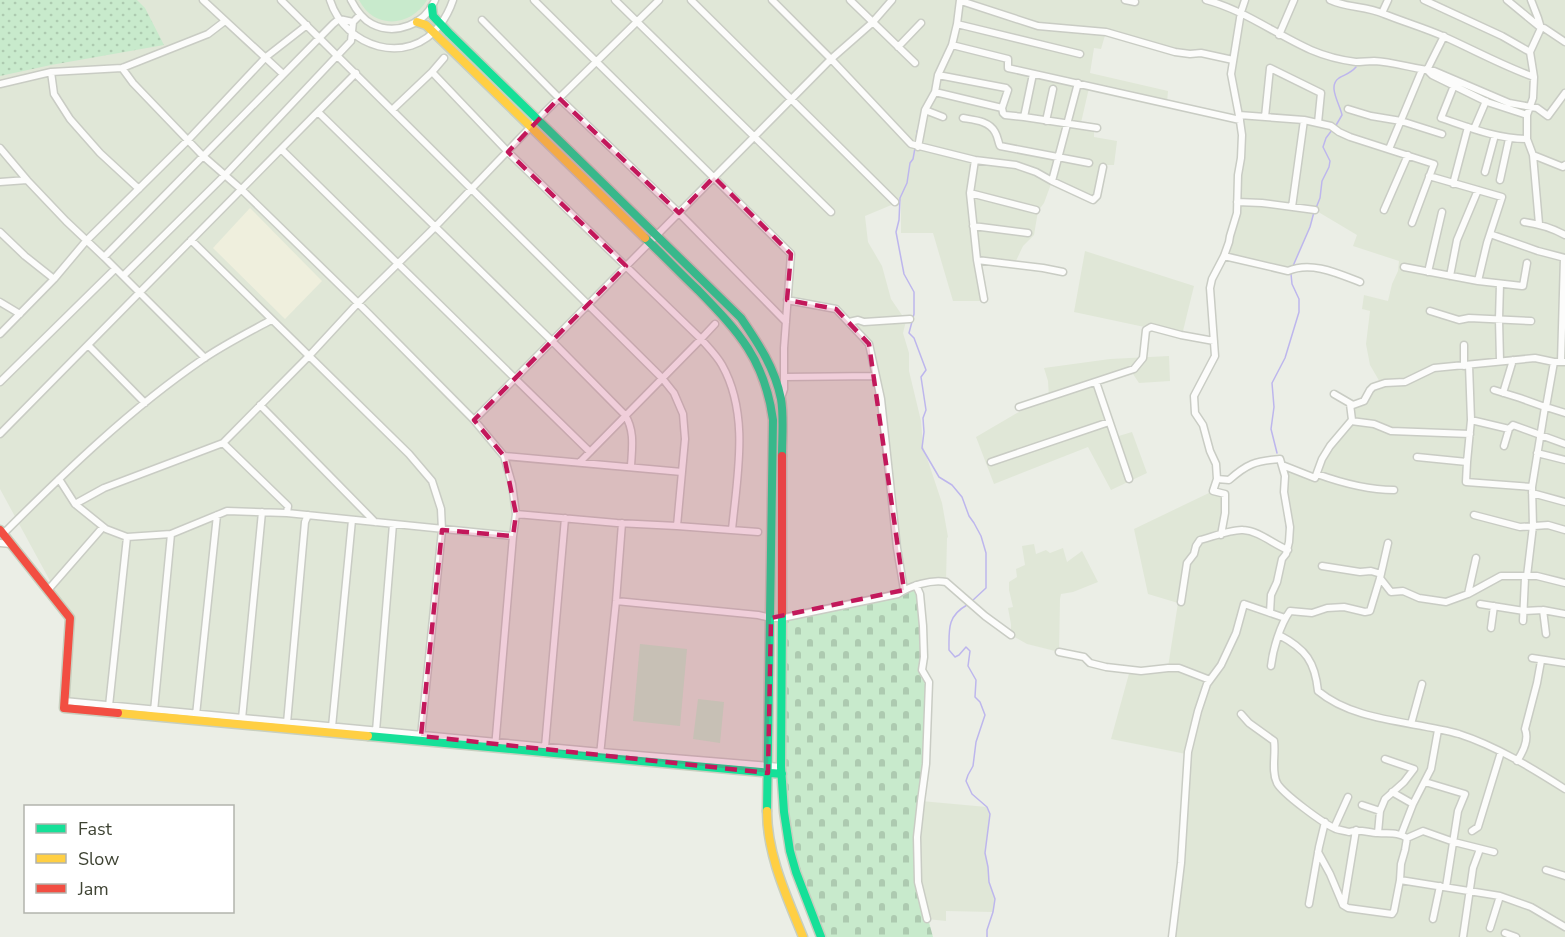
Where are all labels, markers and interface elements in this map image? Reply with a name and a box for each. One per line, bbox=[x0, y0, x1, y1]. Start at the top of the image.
legend bbox=[24, 805, 234, 913]
text: Fast bbox=[78, 817, 113, 841]
text: Slow bbox=[78, 847, 119, 871]
text: Jam bbox=[77, 877, 109, 901]

